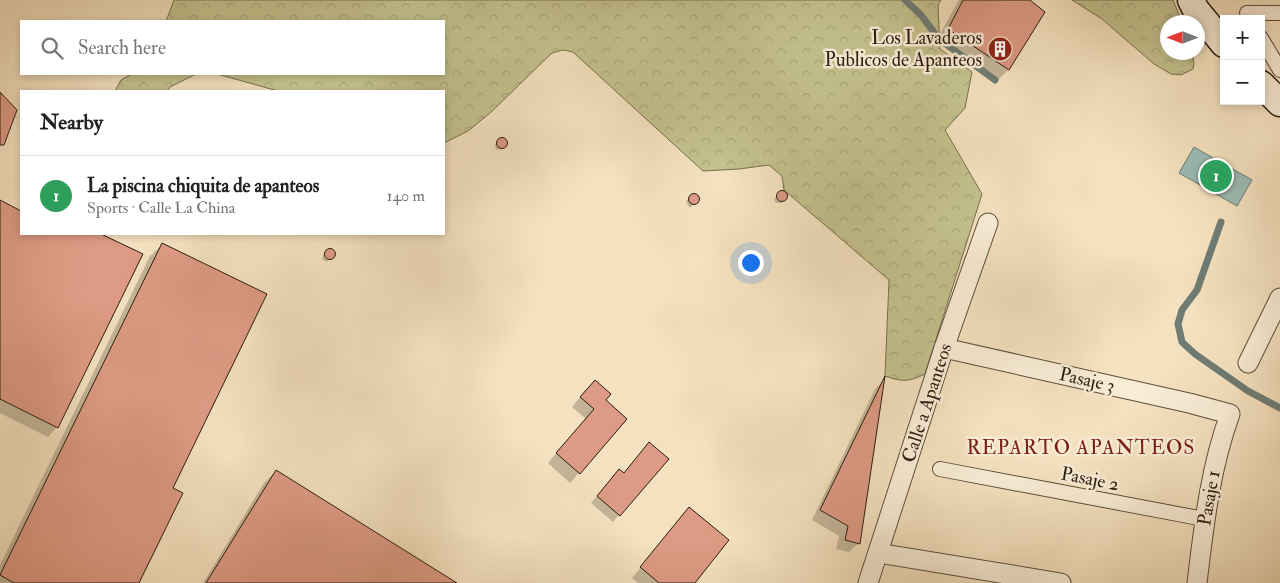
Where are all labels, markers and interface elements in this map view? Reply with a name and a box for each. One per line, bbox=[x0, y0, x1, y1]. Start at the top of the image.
north arrow bbox=[1160, 15, 1205, 60]
map controls bbox=[1220, 15, 1265, 105]
button: + bbox=[1220, 15, 1265, 60]
search box bbox=[20, 20, 445, 75]
place label: Los Lavaderos Publicos de Apanteos bbox=[825, 26, 982, 73]
icon: search bbox=[38, 34, 66, 62]
text: Search here bbox=[78, 36, 166, 60]
building icon: Los Lavaderos Publicos de Apanteos bbox=[987, 36, 1013, 62]
button: − bbox=[1220, 60, 1265, 105]
text: Nearby bbox=[40, 109, 103, 136]
pin: 1 bbox=[1200, 157, 1232, 195]
text: La piscina chiquita de apanteos bbox=[87, 174, 319, 198]
text: 1 bbox=[53, 186, 59, 206]
text: 140 m bbox=[387, 186, 425, 206]
text: Sports · Calle La China bbox=[87, 198, 235, 218]
your location bbox=[738, 250, 764, 276]
street label: Calle a Apanteos bbox=[896, 340, 959, 466]
street label: Pasaje 3 bbox=[1057, 362, 1117, 398]
district label: REPARTO APANTEOS bbox=[967, 435, 1195, 460]
street label: Pasaje 2 bbox=[1059, 462, 1121, 496]
street label: Pasaje 1 bbox=[1192, 468, 1226, 528]

